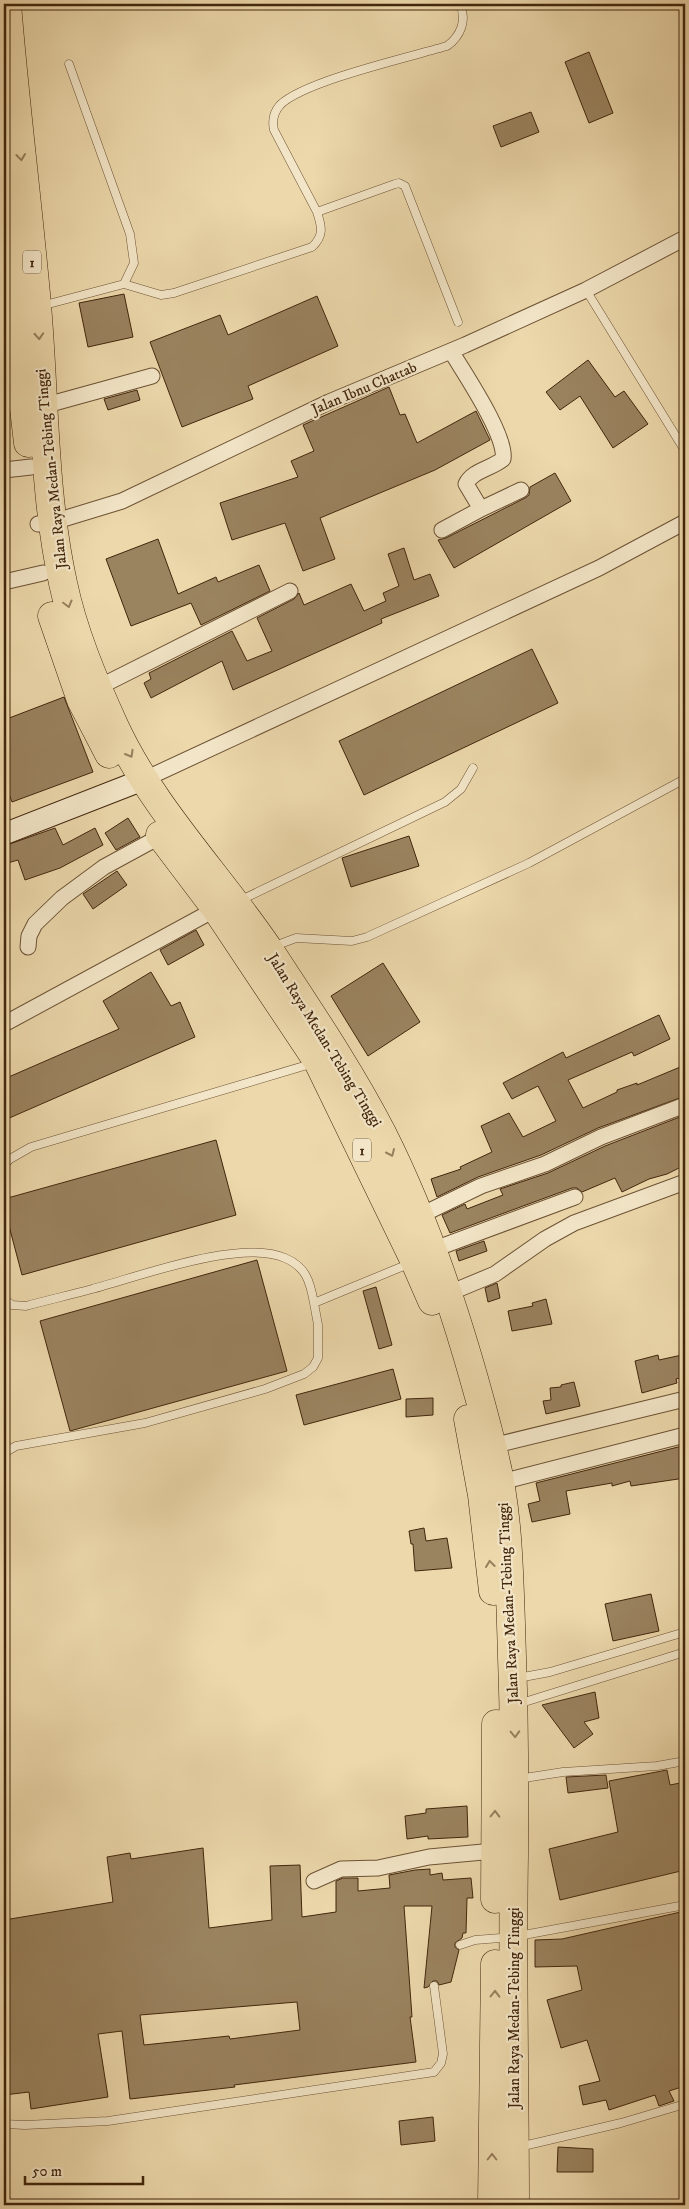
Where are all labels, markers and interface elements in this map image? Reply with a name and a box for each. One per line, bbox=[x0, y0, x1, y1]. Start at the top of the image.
one-way arrow bbox=[15, 153, 26, 161]
road number: 1 bbox=[23, 250, 41, 274]
one-way arrow bbox=[33, 332, 44, 340]
street label: Jalan Ibnu Chattab bbox=[307, 358, 420, 420]
street label: Jalan Raya Medan-Tebing Tinggi bbox=[32, 368, 72, 572]
one-way arrow bbox=[63, 599, 73, 607]
one-way arrow bbox=[124, 748, 134, 757]
street label: Jalan Raya Medan-Tebing Tinggi bbox=[262, 948, 386, 1131]
road number: 1 bbox=[353, 1138, 371, 1162]
one-way arrow bbox=[384, 1148, 395, 1157]
street label: Jalan Raya Medan-Tebing Tinggi bbox=[494, 1502, 523, 1706]
one-way arrow bbox=[485, 1560, 496, 1568]
one-way arrow bbox=[509, 1730, 520, 1738]
one-way arrow bbox=[490, 1810, 500, 1818]
street label: Jalan Raya Medan-Tebing Tinggi bbox=[505, 1907, 524, 2111]
one-way arrow bbox=[490, 1990, 500, 1998]
one-way arrow bbox=[487, 2152, 497, 2160]
scale bar bbox=[25, 2154, 142, 2186]
text: 50 m bbox=[32, 2162, 62, 2181]

